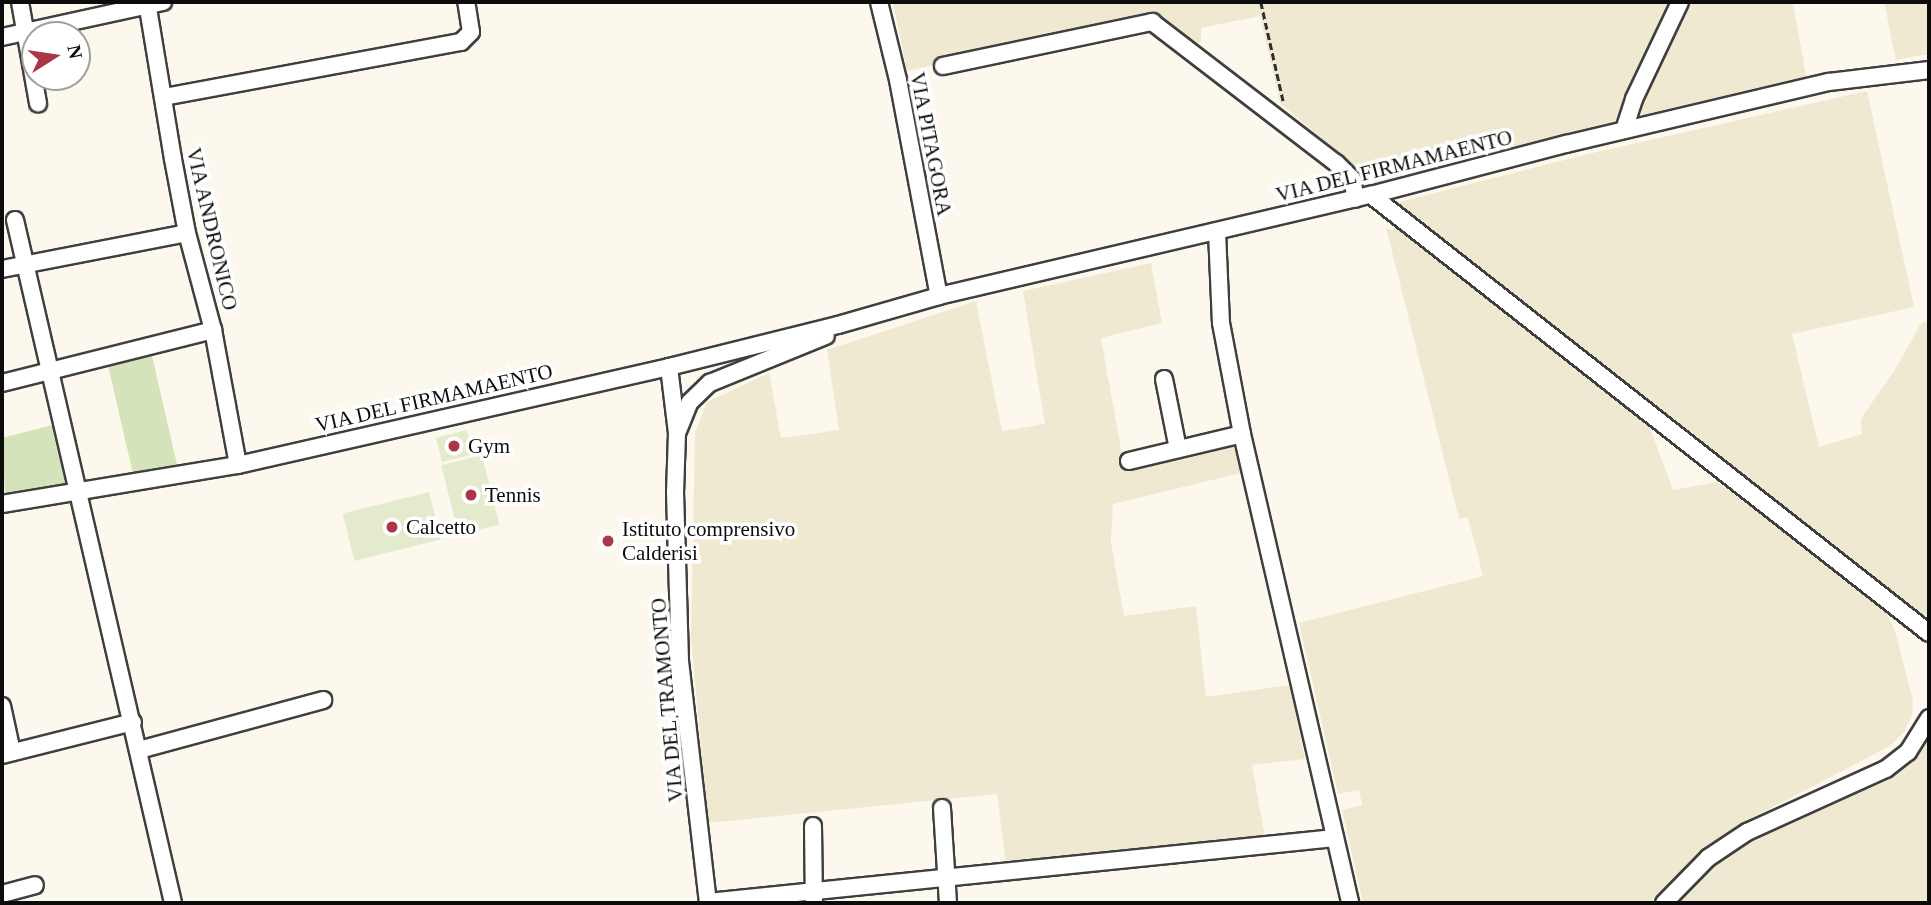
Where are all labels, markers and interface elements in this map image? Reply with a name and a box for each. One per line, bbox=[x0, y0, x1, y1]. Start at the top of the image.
north arrow bbox=[21, 21, 91, 91]
text: N bbox=[63, 43, 87, 61]
street label: VIA PITAGORA bbox=[905, 69, 957, 219]
street label: VIA DEL FIRMAMAENTO bbox=[1272, 124, 1516, 208]
street label: VIA ANDRONICO bbox=[181, 144, 243, 314]
street label: VIA DEL FIRMAMAENTO bbox=[312, 358, 556, 438]
place label: Gym bbox=[468, 433, 510, 459]
marker: Gym bbox=[446, 438, 462, 454]
place label: Tennis bbox=[485, 482, 541, 508]
marker: Tennis bbox=[463, 487, 479, 503]
place label: Calcetto bbox=[406, 514, 476, 540]
place label: Istituto comprensivo Calderisi bbox=[622, 516, 795, 566]
marker: Calcetto bbox=[384, 519, 400, 535]
marker: Istituto comprensivo Calderisi bbox=[600, 533, 616, 549]
street label: VIA DEL TRAMONTO bbox=[645, 596, 689, 804]

